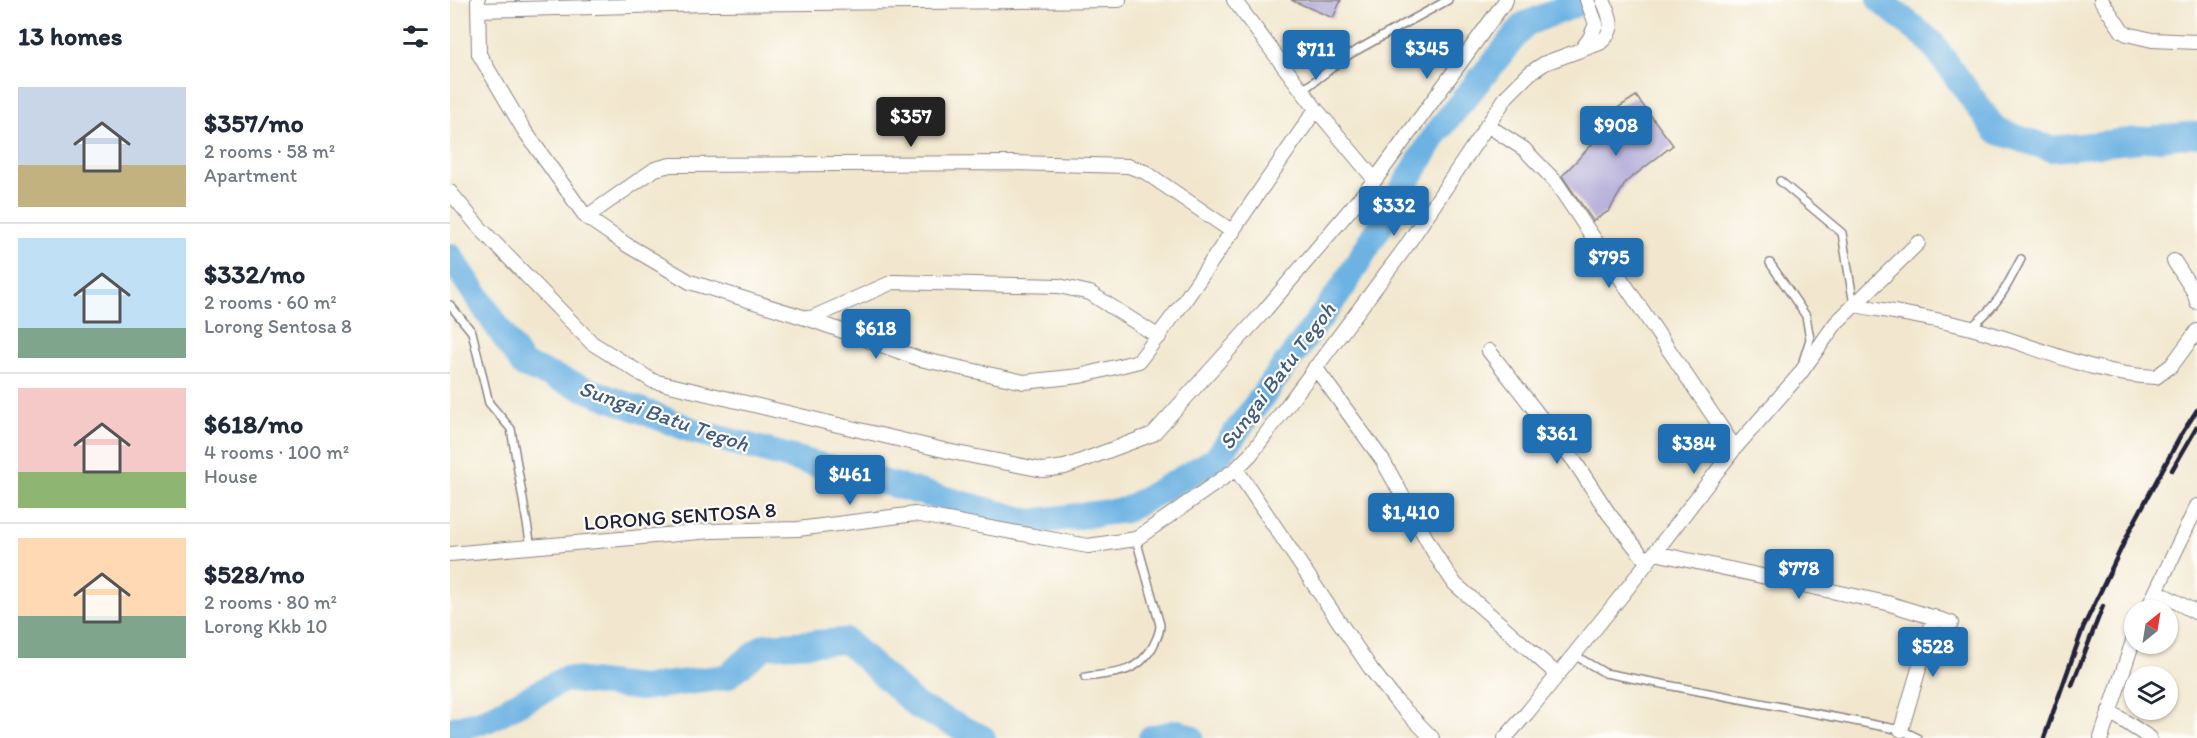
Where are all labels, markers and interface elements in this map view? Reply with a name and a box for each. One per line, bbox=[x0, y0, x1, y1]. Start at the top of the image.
text: 13 homes bbox=[18, 20, 122, 52]
icon: filters bbox=[399, 20, 432, 53]
pin: $345 bbox=[1391, 29, 1463, 80]
pin: $711 bbox=[1280, 30, 1352, 81]
text: $345 bbox=[1405, 36, 1449, 60]
text: $711 bbox=[1297, 37, 1335, 61]
pin: $357 bbox=[875, 97, 947, 148]
text: $357 bbox=[890, 104, 932, 128]
pin: $908 bbox=[1580, 106, 1652, 157]
text: $357/mo bbox=[204, 107, 304, 139]
icon: home bbox=[66, 111, 138, 183]
text: $908 bbox=[1594, 113, 1638, 137]
text: 2 rooms · 58 m² bbox=[204, 139, 335, 163]
text: Apartment bbox=[204, 163, 297, 187]
pin: $332 bbox=[1358, 186, 1430, 237]
text: $332 bbox=[1373, 193, 1415, 217]
pin: $795 bbox=[1573, 238, 1645, 289]
text: $795 bbox=[1588, 245, 1630, 269]
text: $332/mo bbox=[204, 258, 305, 290]
icon: home bbox=[66, 262, 138, 334]
text: 2 rooms · 60 m² bbox=[204, 290, 337, 314]
water label: Sungai Batu Tegoh bbox=[1213, 297, 1342, 455]
pin: $618 bbox=[840, 309, 912, 360]
text: Lorong Sentosa 8 bbox=[204, 314, 352, 338]
text: $618 bbox=[856, 316, 896, 340]
water label: Sungai Batu Tegoh bbox=[576, 374, 753, 458]
text: $618/mo bbox=[204, 408, 303, 440]
icon: home bbox=[66, 412, 138, 484]
pin: $361 bbox=[1521, 414, 1593, 465]
text: $361 bbox=[1537, 421, 1577, 445]
pin: $384 bbox=[1658, 424, 1730, 475]
text: $384 bbox=[1672, 431, 1716, 455]
text: 4 rooms · 100 m² bbox=[204, 440, 349, 464]
pin: $461 bbox=[814, 455, 886, 506]
text: $461 bbox=[829, 462, 871, 486]
text: House bbox=[204, 464, 258, 488]
pin: $1,410 bbox=[1362, 493, 1460, 544]
street label: LORONG SENTOSA 8 bbox=[583, 497, 777, 535]
text: $1,410 bbox=[1382, 500, 1440, 524]
pin: $778 bbox=[1763, 549, 1835, 600]
text: $778 bbox=[1779, 556, 1819, 580]
text: $528/mo bbox=[204, 558, 305, 590]
icon: home bbox=[66, 562, 138, 634]
text: 2 rooms · 80 m² bbox=[204, 590, 337, 614]
north arrow bbox=[2124, 600, 2178, 654]
map controls bbox=[2124, 600, 2178, 720]
text: Lorong Kkb 10 bbox=[204, 614, 327, 638]
pin: $528 bbox=[1897, 627, 1969, 678]
text: $528 bbox=[1912, 634, 1954, 658]
button: layers bbox=[2124, 666, 2178, 720]

